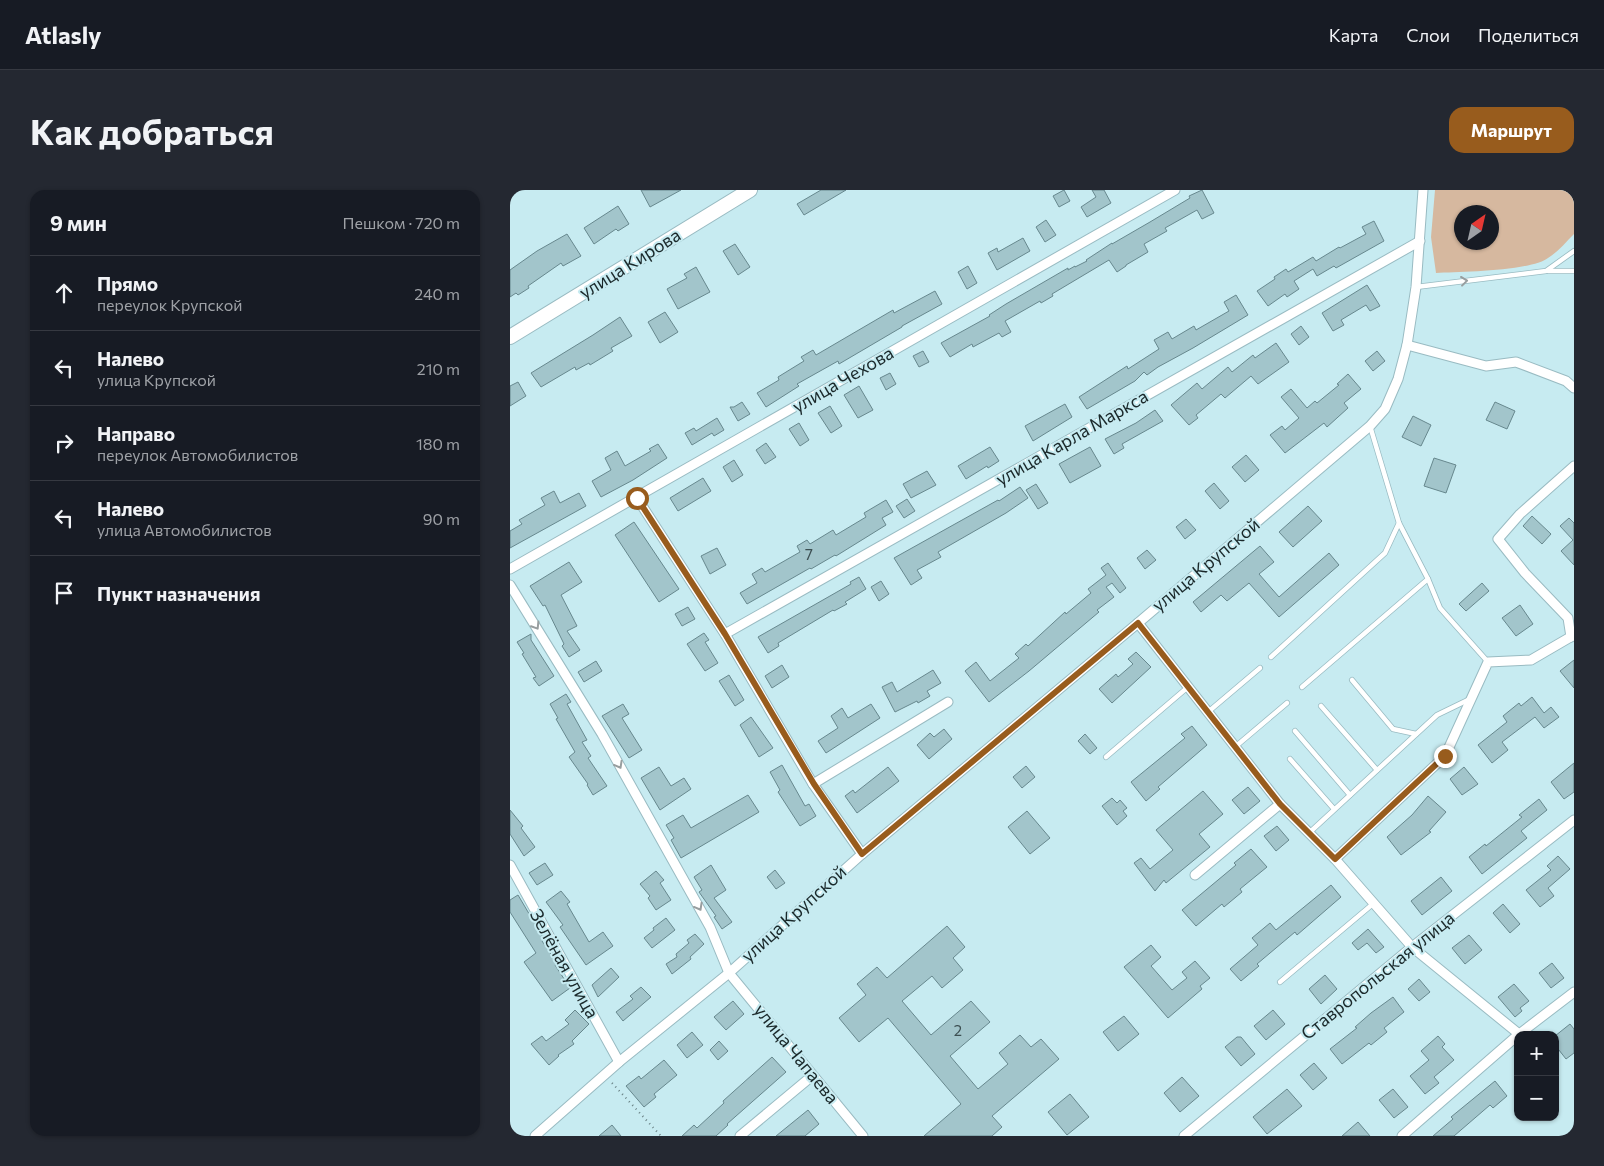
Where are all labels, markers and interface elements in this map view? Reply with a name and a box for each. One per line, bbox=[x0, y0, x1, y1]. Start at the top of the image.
text: Atlasly bbox=[25, 20, 102, 49]
text: Карта bbox=[1329, 24, 1378, 46]
text: Слои bbox=[1406, 24, 1450, 46]
text: Поделиться bbox=[1478, 24, 1579, 46]
button: Маршрут bbox=[1449, 107, 1574, 153]
text: Как добраться bbox=[30, 109, 274, 152]
north arrow bbox=[1454, 205, 1499, 250]
text: 9 мин bbox=[50, 210, 107, 235]
text: Пешком · 720 m bbox=[343, 213, 460, 232]
street label: улица Кирова bbox=[575, 223, 684, 303]
text: Прямо bbox=[97, 272, 158, 295]
one-way arrow bbox=[1460, 276, 1468, 287]
icon: ahead bbox=[50, 279, 78, 307]
text: 240 m bbox=[414, 284, 460, 303]
text: переулок Крупской bbox=[97, 295, 242, 314]
street label: улица Чехова bbox=[788, 341, 897, 417]
text: Налево bbox=[97, 347, 164, 370]
icon: left bbox=[50, 354, 78, 382]
text: 210 m bbox=[417, 359, 460, 378]
text: улица Крупской bbox=[97, 370, 216, 389]
street label: улица Карла Маркса bbox=[991, 385, 1152, 490]
text: Направо bbox=[97, 422, 175, 445]
icon: right bbox=[50, 429, 78, 457]
text: 180 m bbox=[416, 434, 460, 453]
text: переулок Автомобилистов bbox=[97, 445, 298, 464]
route start bbox=[626, 487, 649, 510]
text: Налево bbox=[97, 497, 164, 520]
icon: left bbox=[50, 504, 78, 532]
text: 90 m bbox=[423, 509, 460, 528]
street label: улица Крупской bbox=[1147, 513, 1264, 616]
text: улица Автомобилистов bbox=[97, 520, 272, 539]
house number: 7 bbox=[805, 545, 813, 563]
icon: arrive bbox=[50, 579, 78, 607]
text: Пункт назначения bbox=[97, 582, 260, 605]
one-way arrow bbox=[529, 621, 539, 630]
route end bbox=[1434, 745, 1457, 768]
one-way arrow bbox=[613, 760, 623, 769]
street label: улица Крупской bbox=[736, 860, 850, 966]
one-way arrow bbox=[692, 902, 702, 911]
street label: Зелёная улица bbox=[526, 905, 604, 1022]
street label: Ставропольская улица bbox=[1296, 907, 1459, 1044]
street label: улица Чапаева bbox=[750, 999, 844, 1108]
house number: 2 bbox=[954, 1021, 962, 1039]
map controls bbox=[1514, 1031, 1559, 1121]
button: + bbox=[1514, 1031, 1559, 1076]
button: − bbox=[1514, 1076, 1559, 1121]

